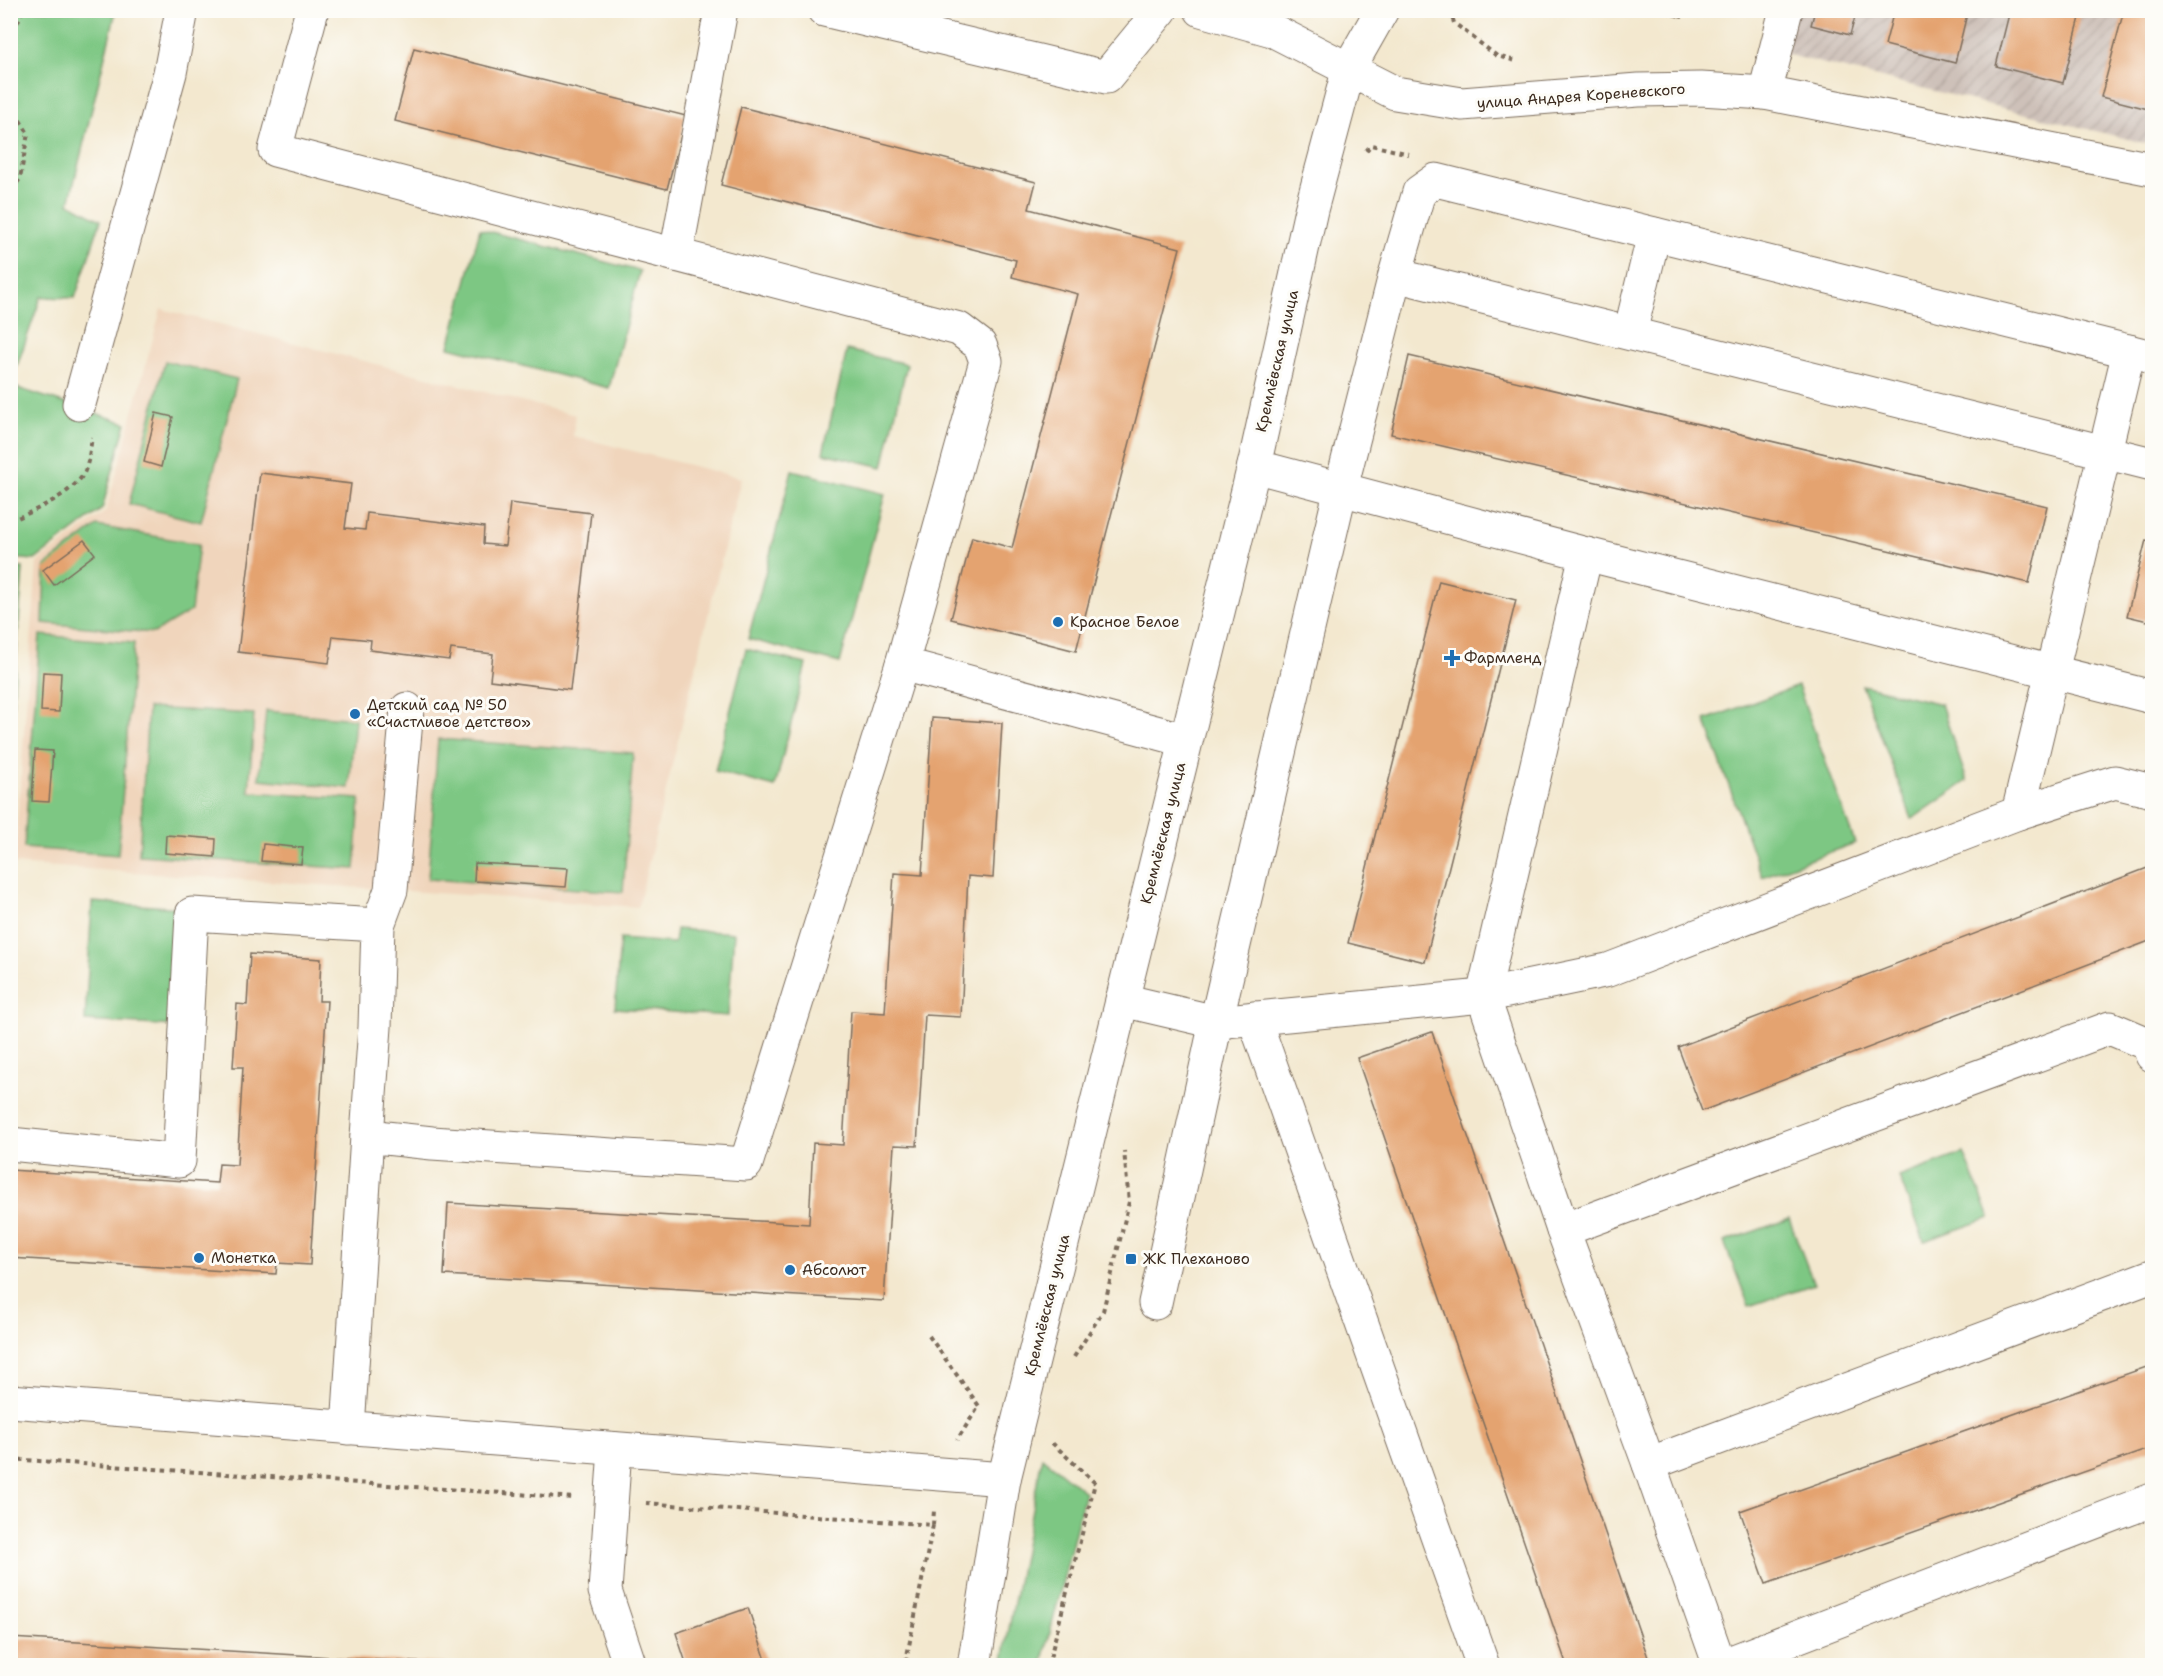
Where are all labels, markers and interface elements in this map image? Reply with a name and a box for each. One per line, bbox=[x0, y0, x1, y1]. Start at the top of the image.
street label: улица Андрея Кореневского bbox=[1476, 79, 1686, 113]
street label: Кремлёвская улица bbox=[1251, 287, 1303, 434]
place label: Красное Белое bbox=[1070, 612, 1180, 632]
marker: Красное Белое bbox=[1051, 615, 1065, 629]
place label: Фармленд bbox=[1464, 648, 1542, 668]
marker: Фармленд bbox=[1445, 651, 1459, 665]
place label: Детский сад № 50 «Счастливое детство» bbox=[367, 695, 531, 732]
marker: Детский сад № 50 «Счастливое детство» bbox=[348, 707, 362, 721]
street label: Кремлёвская улица bbox=[1136, 759, 1190, 906]
street label: Кремлёвская улица bbox=[1020, 1231, 1074, 1378]
place label: Монетка bbox=[211, 1248, 277, 1268]
place label: ЖК Плеханово bbox=[1143, 1249, 1250, 1269]
marker: Монетка bbox=[192, 1251, 206, 1265]
marker: ЖК Плеханово bbox=[1124, 1252, 1138, 1266]
place label: Абсолют bbox=[802, 1260, 867, 1280]
marker: Абсолют bbox=[783, 1263, 797, 1277]

